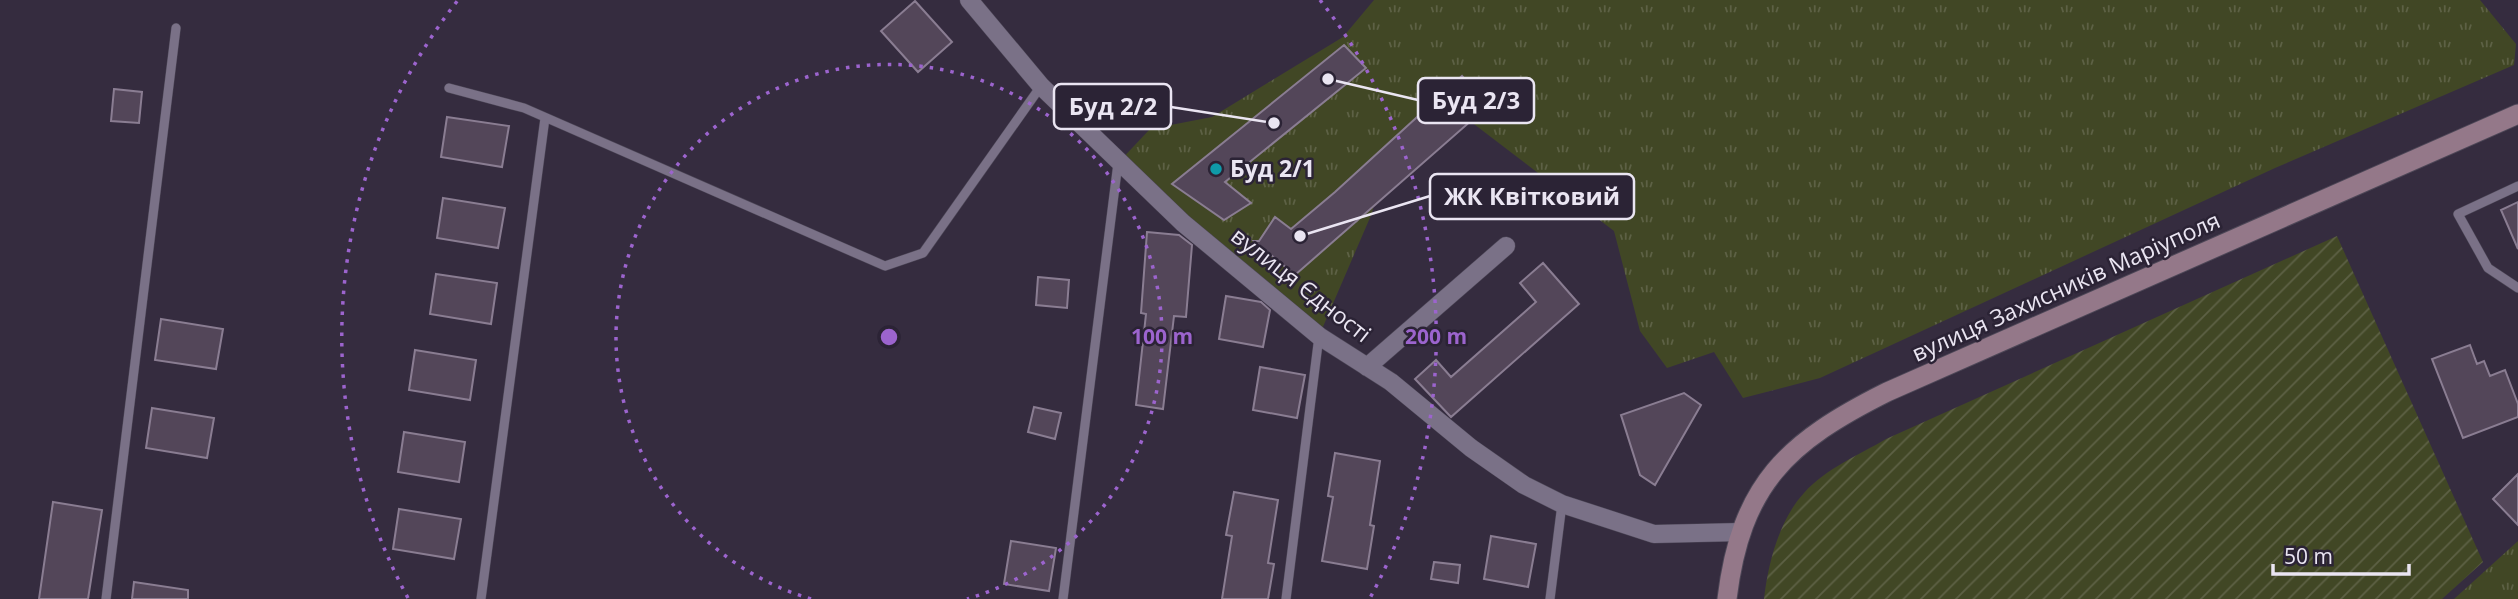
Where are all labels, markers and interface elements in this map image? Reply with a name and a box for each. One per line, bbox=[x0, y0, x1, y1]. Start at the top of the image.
callout: Буд 2/3 bbox=[1418, 78, 1534, 123]
text: Буд 2/3 bbox=[1432, 83, 1520, 116]
callout: Буд 2/2 bbox=[1054, 84, 1171, 129]
text: Буд 2/2 bbox=[1069, 89, 1157, 122]
place label: Буд 2/1 bbox=[1230, 152, 1315, 184]
marker: Буд 2/1 bbox=[1208, 161, 1224, 177]
callout: ЖК Квітковий bbox=[1430, 174, 1634, 219]
text: ЖК Квітковий bbox=[1444, 179, 1620, 212]
street label: вулиця Захисників Маріуполя bbox=[1906, 203, 2225, 369]
street label: вулиця Єдності bbox=[1225, 219, 1378, 349]
text: 100 m bbox=[1131, 322, 1193, 350]
text: 200 m bbox=[1405, 322, 1467, 350]
centre of rings bbox=[877, 325, 901, 349]
scale bar bbox=[2273, 532, 2410, 576]
text: 50 m bbox=[2284, 542, 2333, 570]

